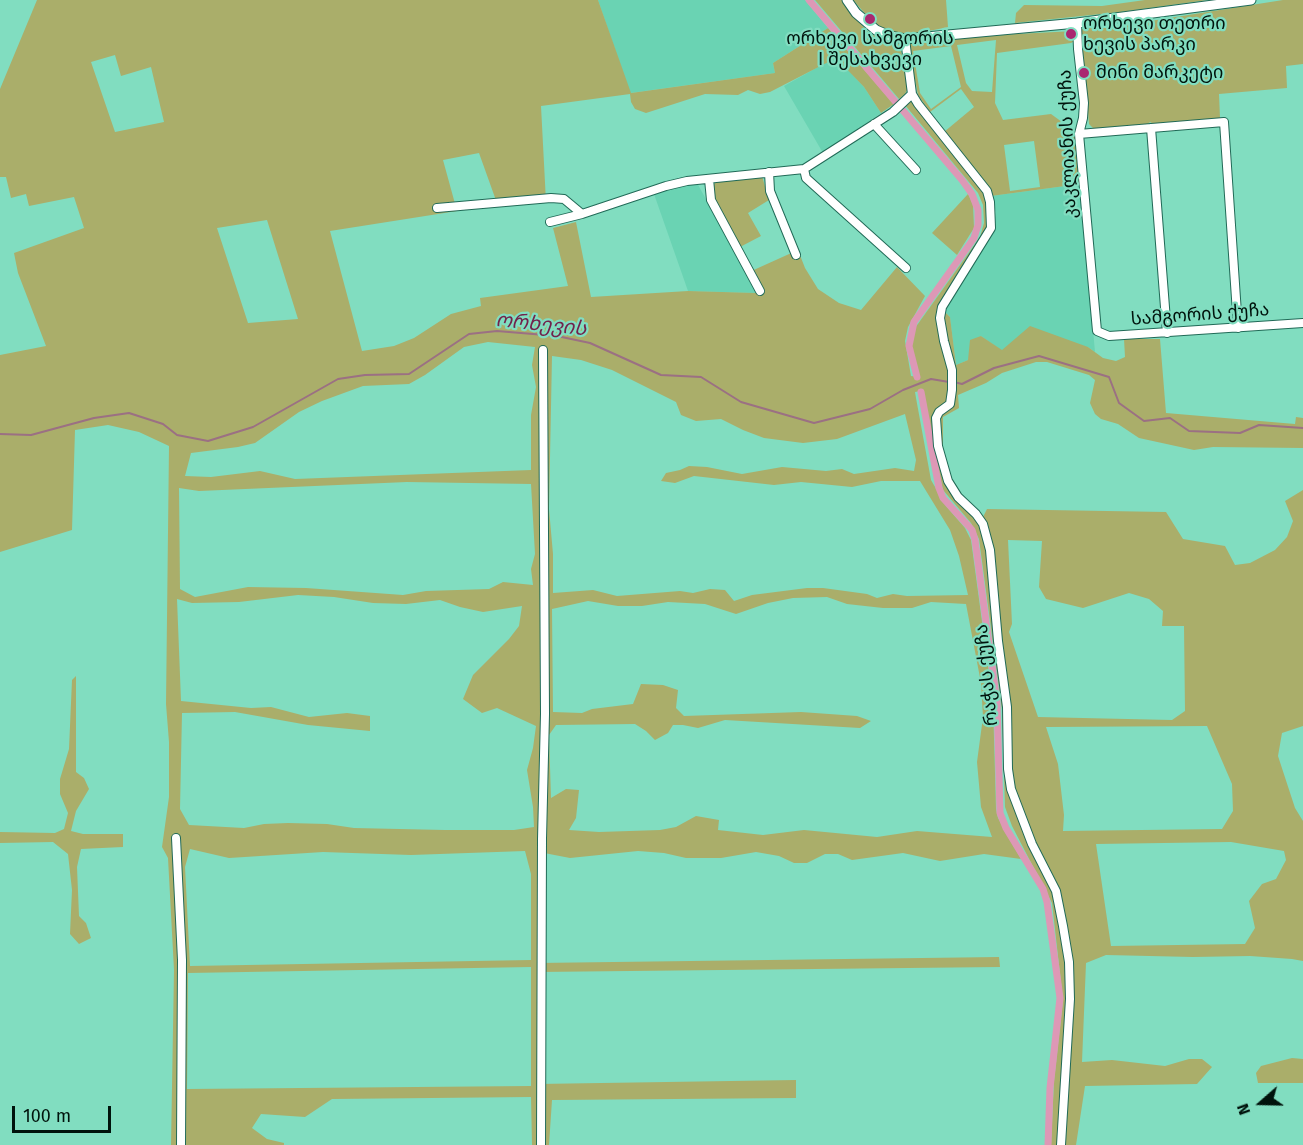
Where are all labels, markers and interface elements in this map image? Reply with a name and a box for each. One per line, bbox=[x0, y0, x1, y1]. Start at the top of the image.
marker: ორხევი სამგორის I შესახვევი bbox=[863, 12, 877, 26]
place label: ორხევი თეთრი ხევის პარკი bbox=[1083, 13, 1225, 56]
marker: ორხევი თეთრი ხევის პარკი bbox=[1064, 27, 1078, 41]
place label: ორხევი სამგორის I შესახვევი bbox=[786, 28, 954, 70]
place label: მინი მარკეტი bbox=[1096, 62, 1223, 84]
marker: მინი მარკეტი bbox=[1077, 66, 1091, 80]
street label: კაკლიანის ქუჩა bbox=[1055, 69, 1081, 219]
street label: სამგორის ქუჩა bbox=[1130, 299, 1270, 331]
water label: ორხევის bbox=[495, 308, 587, 342]
street label: რაჭას ქუჩა bbox=[971, 623, 1003, 727]
north arrow bbox=[1231, 1073, 1291, 1133]
scale bar bbox=[15, 1094, 114, 1132]
text: N bbox=[1233, 1101, 1254, 1118]
text: 100 m bbox=[23, 1105, 71, 1127]

